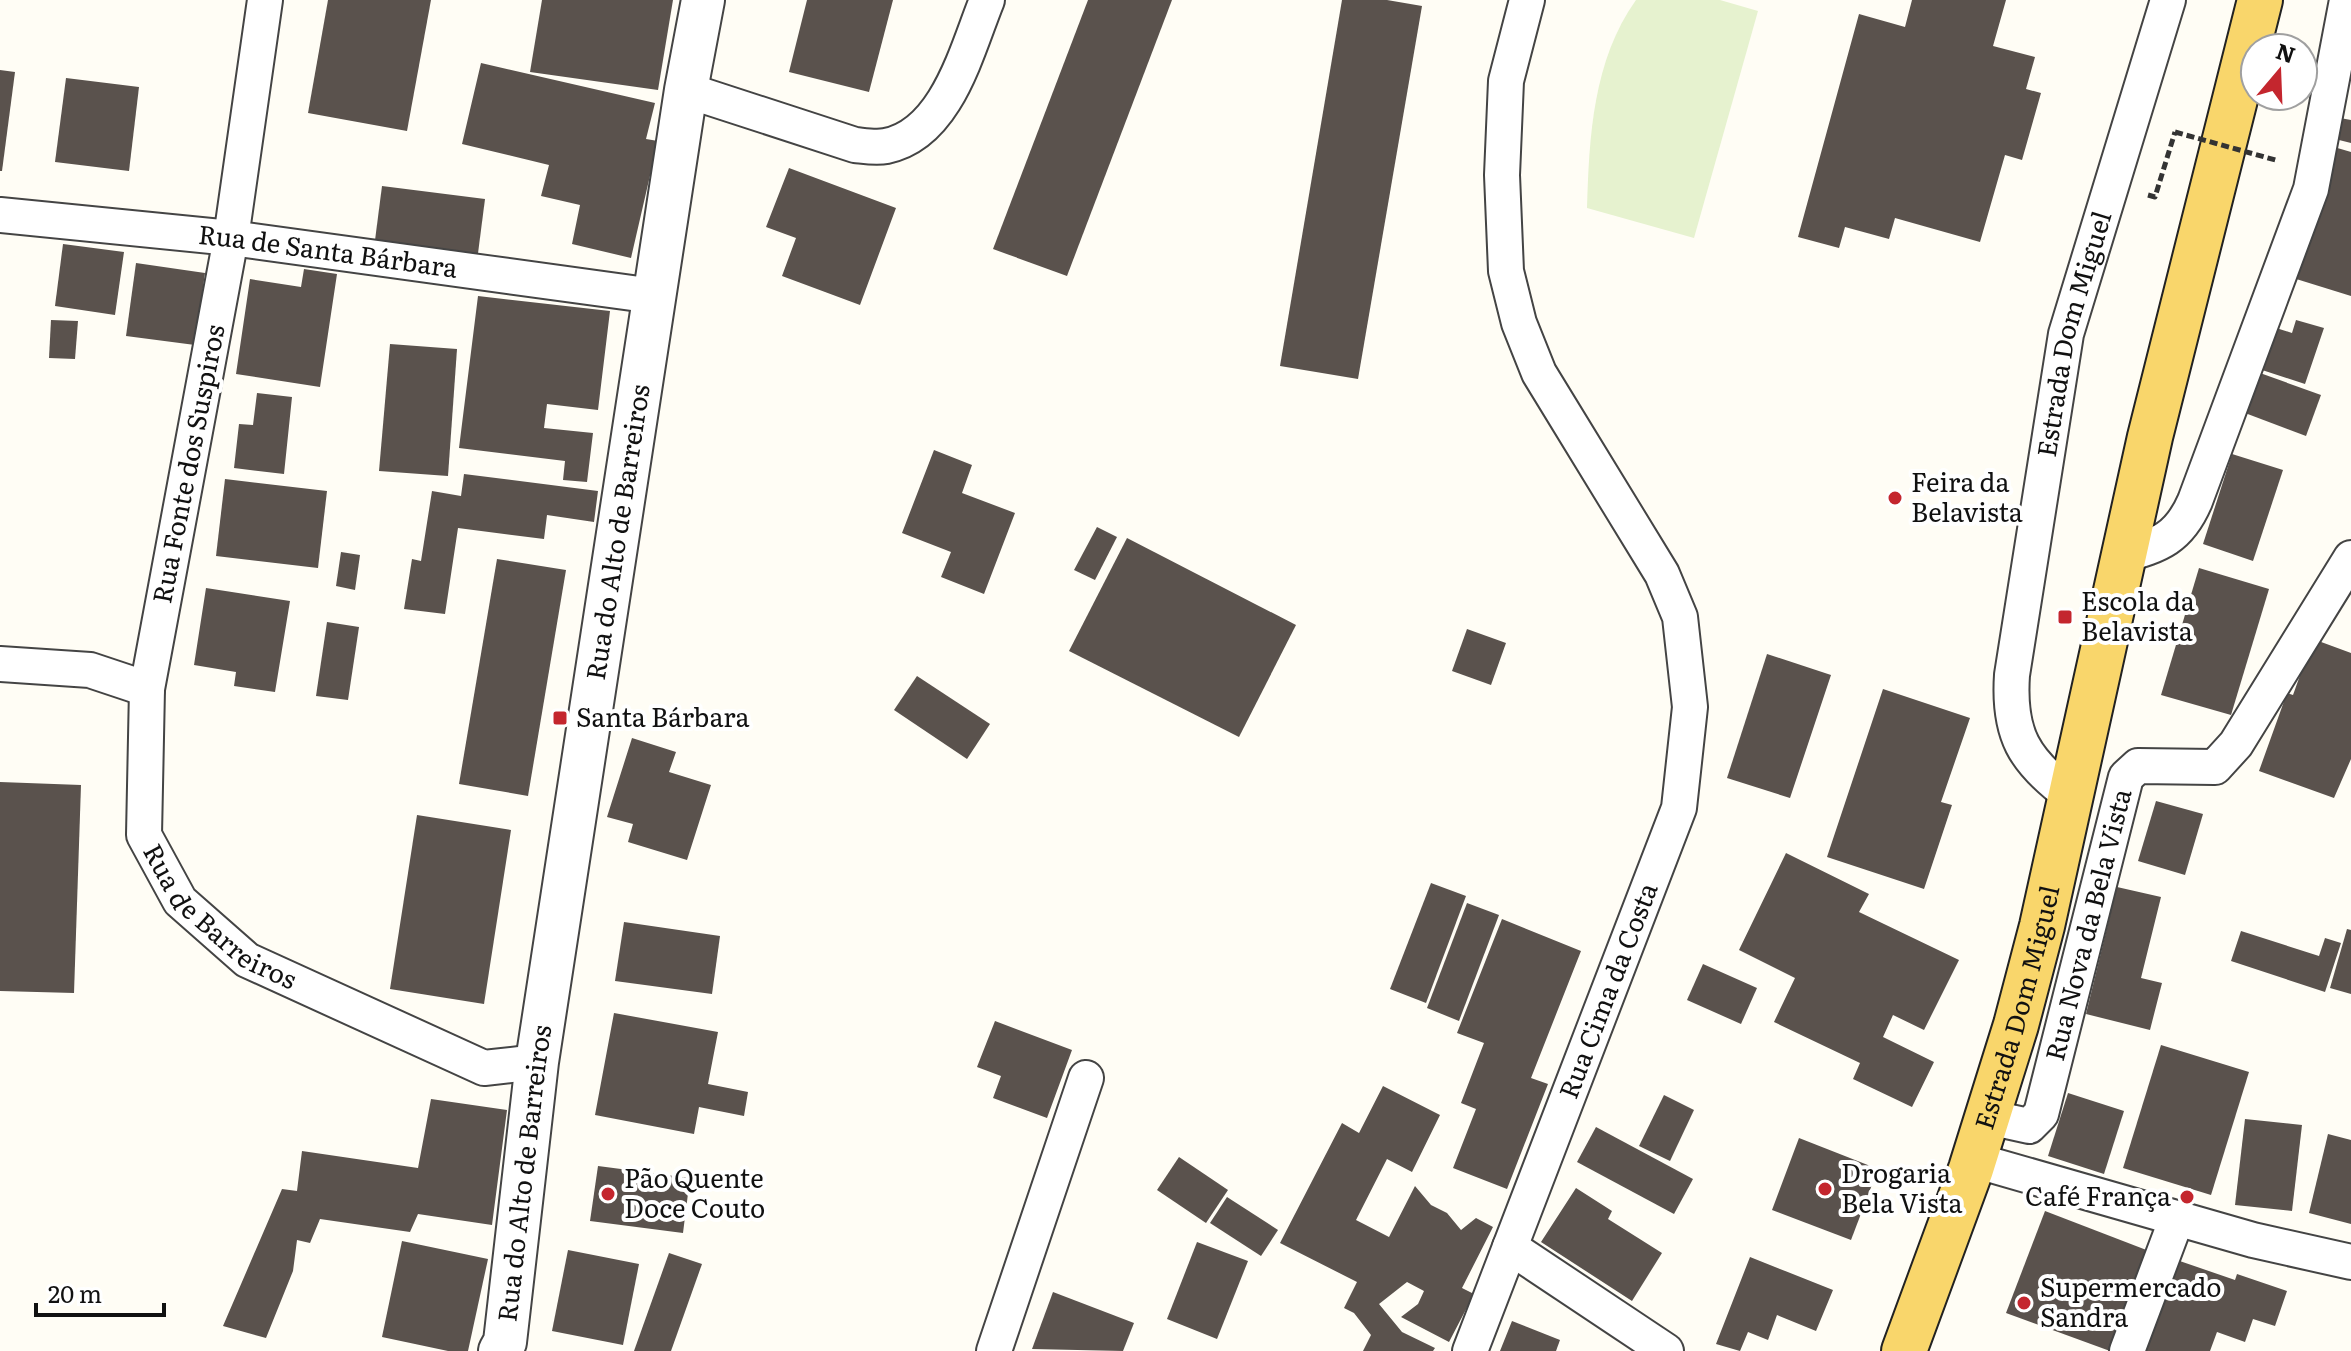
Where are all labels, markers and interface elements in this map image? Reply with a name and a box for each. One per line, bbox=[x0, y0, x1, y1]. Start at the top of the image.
north arrow bbox=[2239, 32, 2319, 112]
text: N bbox=[2272, 33, 2300, 70]
street label: Estrada Dom Miguel bbox=[2025, 205, 2120, 460]
street label: Rua de Santa Bárbara bbox=[197, 213, 460, 286]
street label: Rua Fonte dos Suspiros bbox=[140, 321, 233, 606]
street label: Rua do Alto de Barreiros bbox=[574, 381, 658, 682]
place label: Feira da Belavista bbox=[1911, 461, 2023, 530]
marker: Feira da Belavista bbox=[1886, 489, 1904, 507]
place label: Escola da Belavista bbox=[2081, 580, 2195, 649]
marker: Escola da Belavista bbox=[2056, 608, 2074, 626]
place label: Santa Bárbara bbox=[576, 696, 749, 735]
marker: Santa Bárbara bbox=[551, 709, 569, 727]
street label: Rua Nova da Bela Vista bbox=[2033, 784, 2139, 1065]
street label: Rua de Barreiros bbox=[135, 836, 304, 997]
street label: Rua Cima da Costa bbox=[1547, 876, 1666, 1104]
street label: Estrada Dom Miguel bbox=[1963, 881, 2067, 1134]
street label: Rua do Alto de Barreiros bbox=[485, 1022, 559, 1324]
place label: Drogaria Bela Vista bbox=[1841, 1152, 1962, 1221]
place label: Pão Quente Doce Couto bbox=[624, 1157, 765, 1226]
place label: Café França bbox=[2025, 1175, 2171, 1214]
marker: Drogaria Bela Vista bbox=[1816, 1180, 1834, 1198]
marker: Pão Quente Doce Couto bbox=[599, 1185, 617, 1203]
marker: Café França bbox=[2178, 1188, 2196, 1206]
place label: Supermercado Sandra bbox=[2040, 1266, 2221, 1335]
scale bar bbox=[36, 1267, 164, 1317]
text: 20 m bbox=[48, 1275, 102, 1310]
marker: Supermercado Sandra bbox=[2015, 1294, 2033, 1312]

